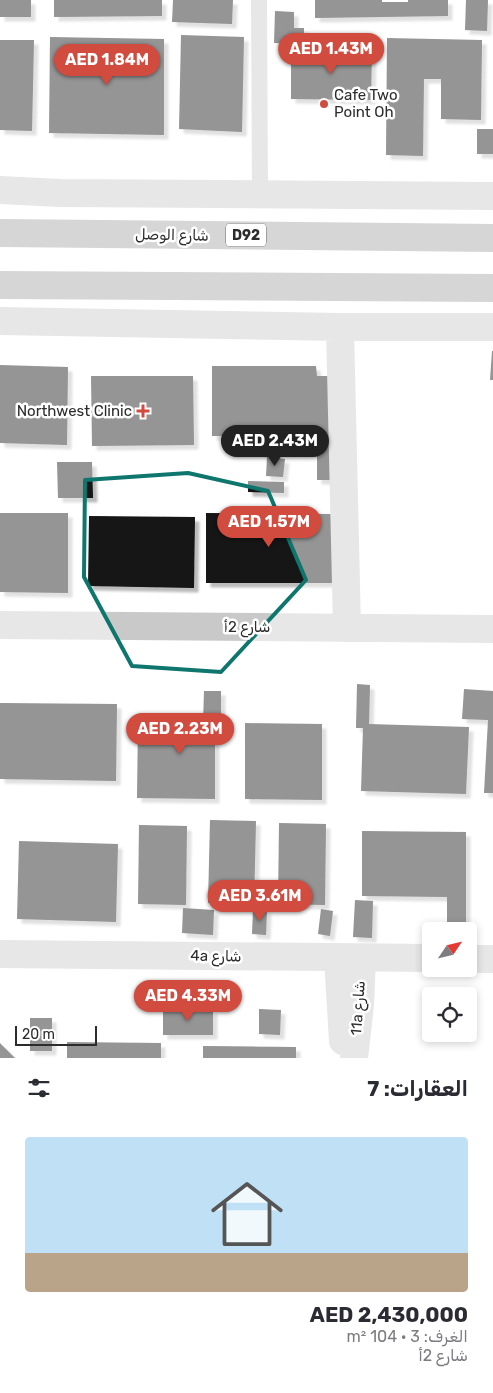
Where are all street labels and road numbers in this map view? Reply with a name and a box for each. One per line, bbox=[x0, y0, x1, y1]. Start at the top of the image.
road number: D92 bbox=[226, 224, 266, 246]
street label: شارع الوصل bbox=[135, 225, 209, 247]
street label: شارع 2أ bbox=[224, 618, 270, 638]
street label: 4a شارع bbox=[190, 947, 242, 967]
street label: 11a شارع bbox=[347, 980, 371, 1036]

